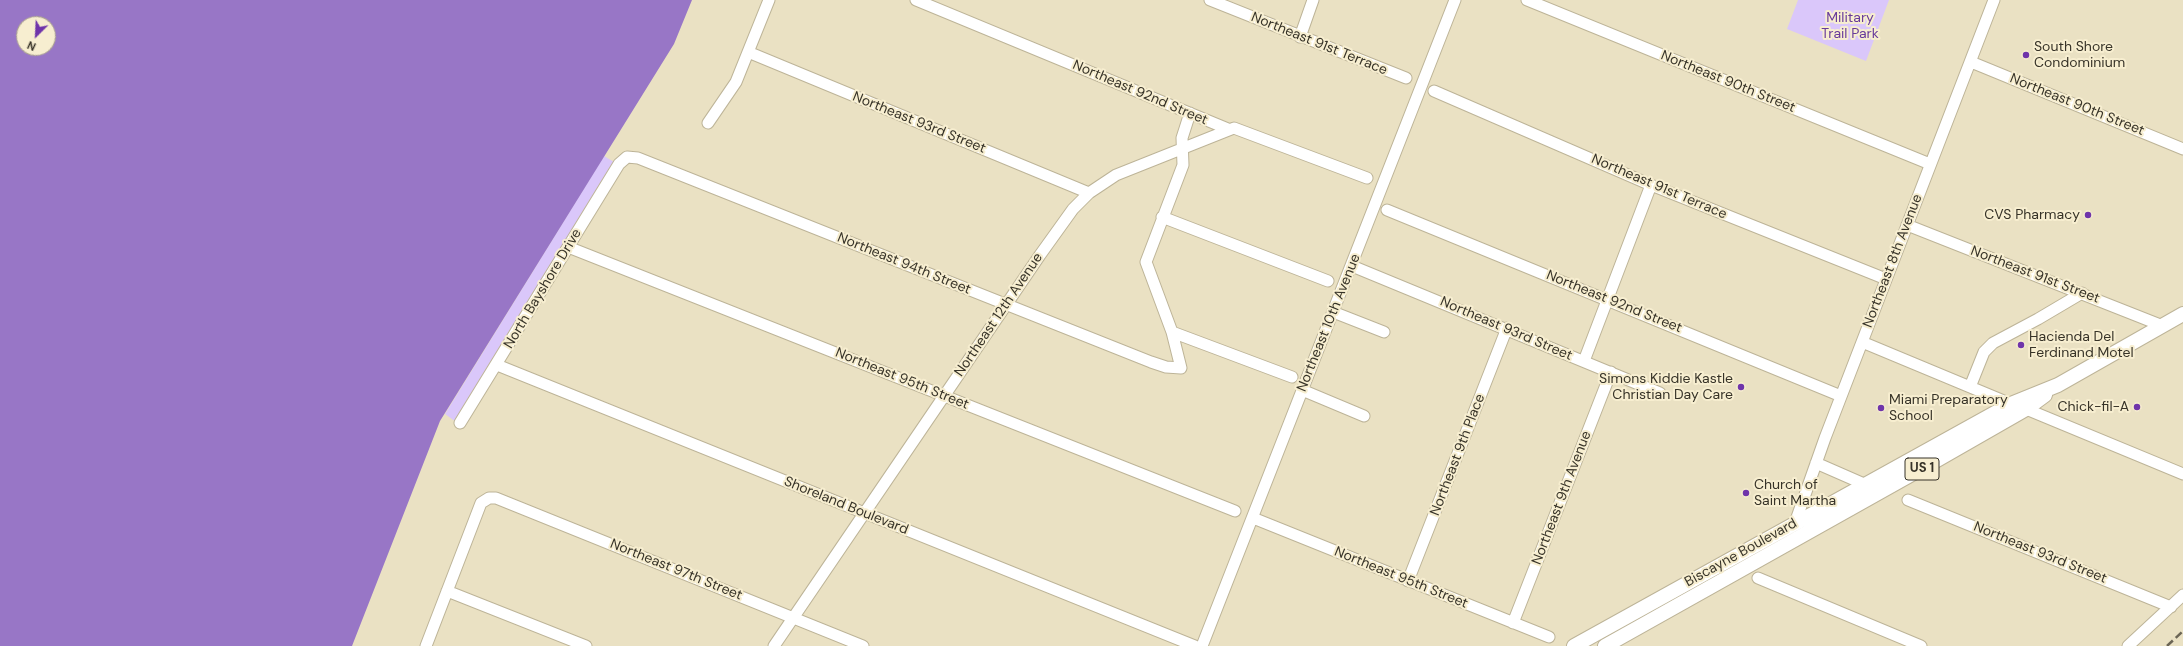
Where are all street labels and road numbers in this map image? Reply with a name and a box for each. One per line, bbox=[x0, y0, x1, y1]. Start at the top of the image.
street label: Northeast 91st Terrace bbox=[1248, 9, 1390, 79]
street label: Northeast 90th Street bbox=[1658, 47, 1798, 117]
street label: Northeast 92nd Street bbox=[1070, 57, 1210, 129]
street label: Northeast 90th Street bbox=[2007, 70, 2147, 140]
street label: Northeast 93rd Street bbox=[850, 89, 988, 157]
street label: Northeast 91st Terrace bbox=[1589, 151, 1729, 223]
street label: Northeast 8th Avenue bbox=[1860, 192, 1926, 330]
street label: North Bayshore Drive bbox=[501, 226, 585, 352]
street label: Northeast 94th Street bbox=[835, 230, 973, 298]
street label: Northeast 91st Street bbox=[1968, 243, 2102, 307]
street label: Northeast 12th Avenue bbox=[951, 250, 1047, 380]
street label: Northeast 10th Avenue bbox=[1294, 252, 1364, 394]
street label: Northeast 92nd Street bbox=[1544, 267, 1684, 337]
street label: Northeast 93rd Street bbox=[1437, 294, 1575, 364]
street label: Northeast 95th Street bbox=[833, 345, 971, 413]
street label: Northeast 9th Place bbox=[1427, 392, 1489, 518]
street label: Northeast 9th Avenue bbox=[1529, 429, 1595, 567]
road number: US 1 bbox=[1905, 458, 1939, 480]
street label: Shoreland Boulevard bbox=[781, 473, 911, 539]
street label: Biscayne Boulevard bbox=[1682, 515, 1800, 591]
street label: Northeast 93rd Street bbox=[1971, 519, 2109, 587]
street label: Northeast 97th Street bbox=[607, 536, 745, 604]
street label: Northeast 95th Street bbox=[1332, 544, 1470, 612]

